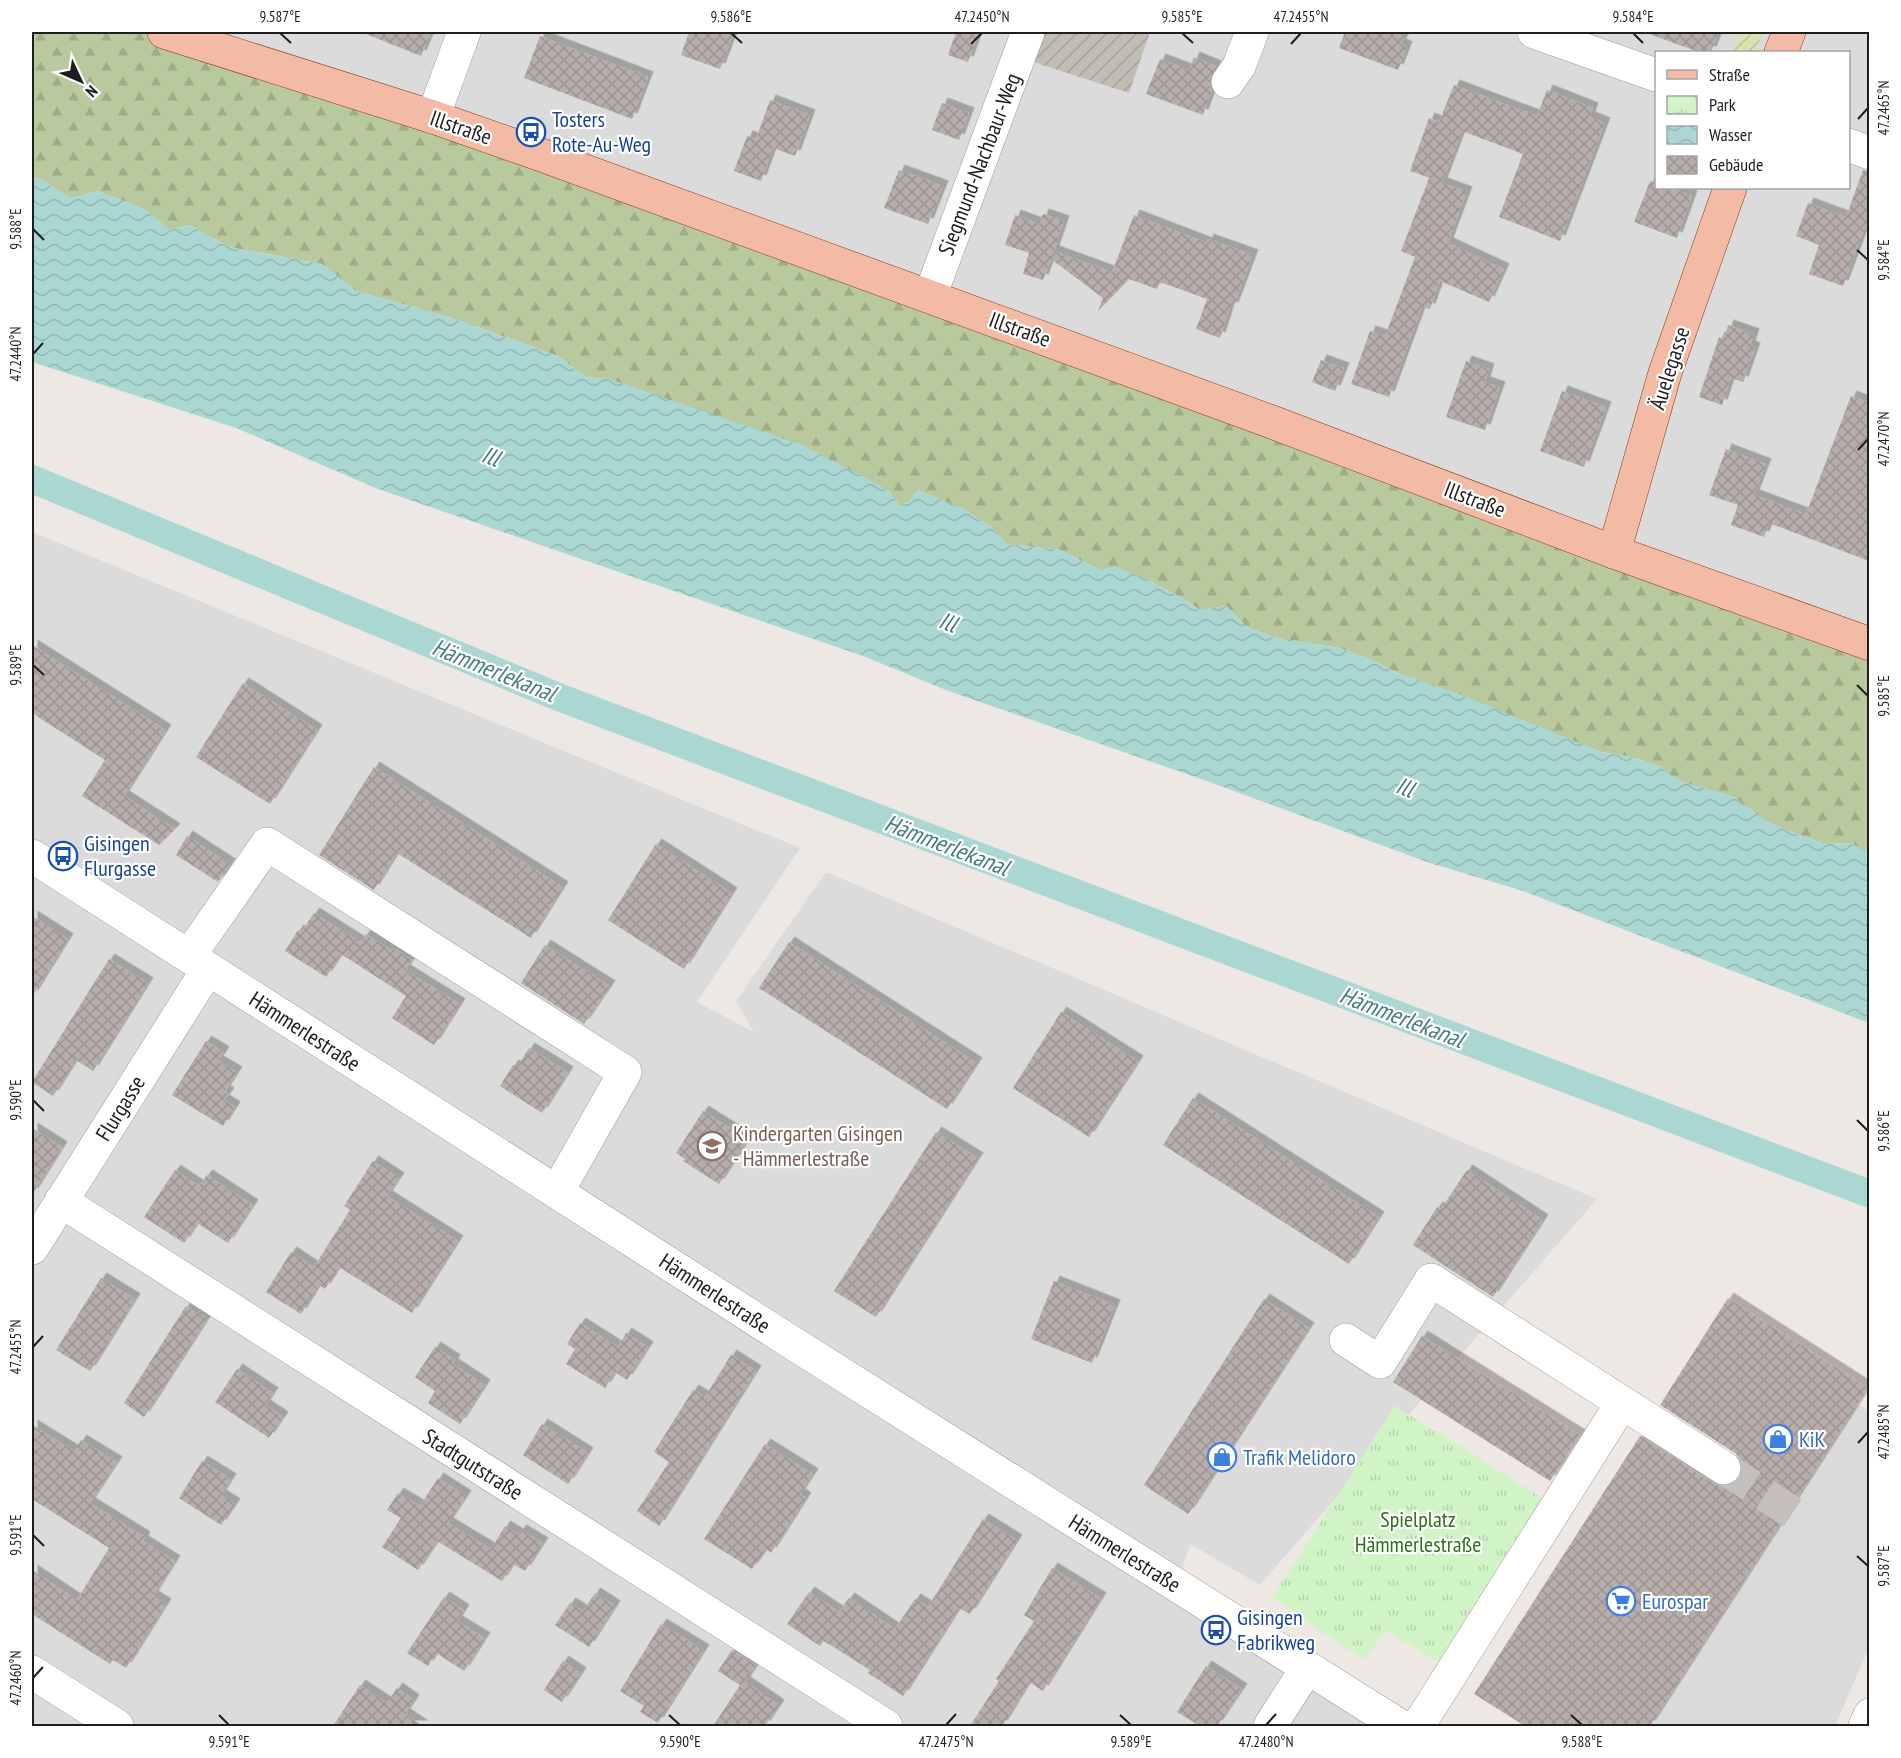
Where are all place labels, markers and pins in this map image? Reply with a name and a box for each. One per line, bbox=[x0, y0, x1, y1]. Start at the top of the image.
place label: Tosters Rote-Au-Weg bbox=[552, 105, 651, 158]
bus stop icon: Tosters Rote-Au-Weg bbox=[515, 116, 547, 148]
place label: Gisingen Flurgasse bbox=[84, 829, 156, 882]
bus stop icon: Gisingen Flurgasse bbox=[47, 840, 79, 872]
place label: Kindergarten Gisingen - Hämmerlestraße bbox=[733, 1119, 903, 1172]
school or university icon: Kindergarten Gisingen - Hämmerlestraße bbox=[696, 1130, 728, 1162]
shop icon: KiK bbox=[1762, 1423, 1794, 1455]
place label: KiK bbox=[1799, 1425, 1826, 1453]
shop icon: Trafik Melidoro bbox=[1206, 1441, 1238, 1473]
place label: Trafik Melidoro bbox=[1243, 1443, 1356, 1471]
supermarket icon: Eurospar bbox=[1605, 1585, 1637, 1617]
place label: Eurospar bbox=[1642, 1587, 1708, 1615]
place label: Gisingen Fabrikweg bbox=[1237, 1603, 1315, 1656]
bus stop icon: Gisingen Fabrikweg bbox=[1200, 1614, 1232, 1646]

